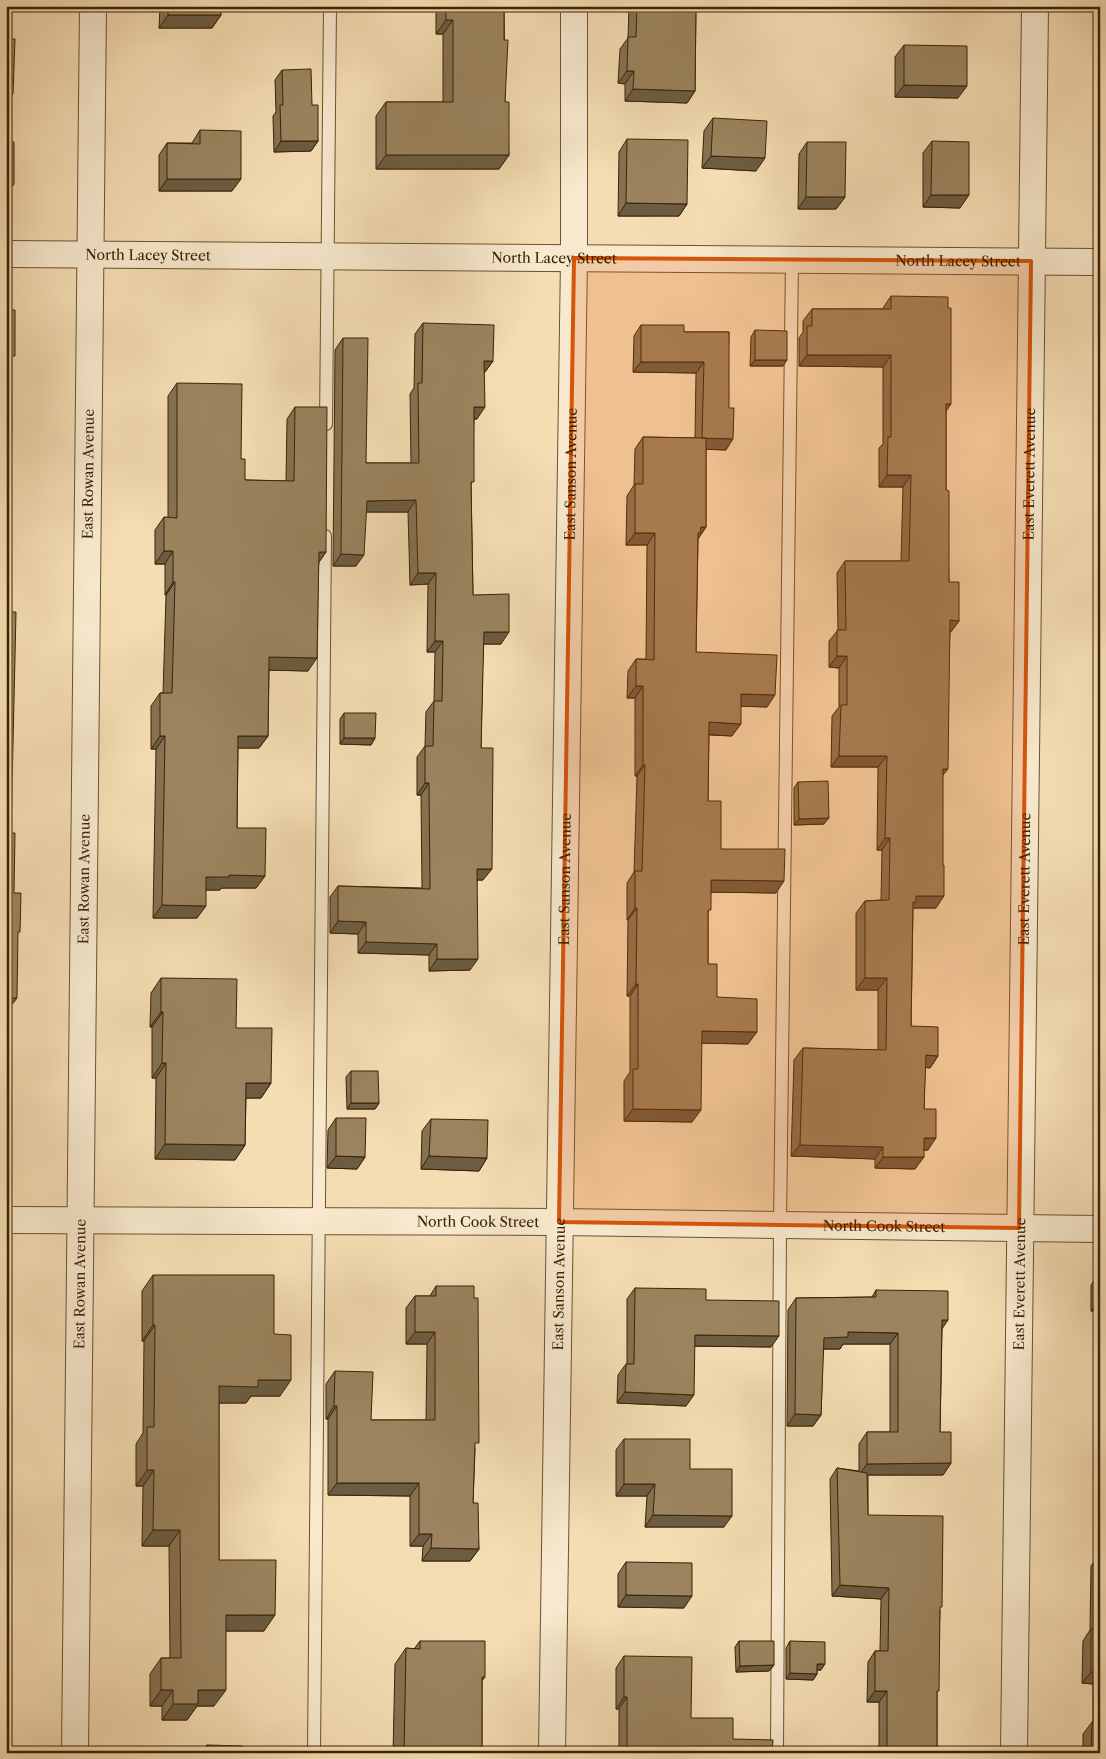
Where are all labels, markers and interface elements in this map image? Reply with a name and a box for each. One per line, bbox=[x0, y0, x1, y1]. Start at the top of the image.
street label: North Lacey Street bbox=[85, 246, 211, 264]
street label: North Lacey Street bbox=[491, 249, 617, 267]
street label: North Lacey Street bbox=[895, 252, 1021, 270]
street label: East Everett Avenue bbox=[1020, 407, 1039, 541]
street label: East Sanson Avenue bbox=[561, 408, 581, 541]
street label: East Rowan Avenue bbox=[79, 409, 98, 539]
street label: East Sanson Avenue bbox=[555, 812, 575, 946]
street label: East Everett Avenue bbox=[1015, 812, 1034, 946]
street label: East Rowan Avenue bbox=[74, 814, 94, 944]
street label: North Cook Street bbox=[417, 1212, 539, 1231]
street label: North Cook Street bbox=[823, 1216, 945, 1236]
street label: East Sanson Avenue bbox=[549, 1217, 569, 1351]
street label: East Everett Avenue bbox=[1010, 1217, 1029, 1351]
street label: East Rowan Avenue bbox=[70, 1219, 90, 1349]

